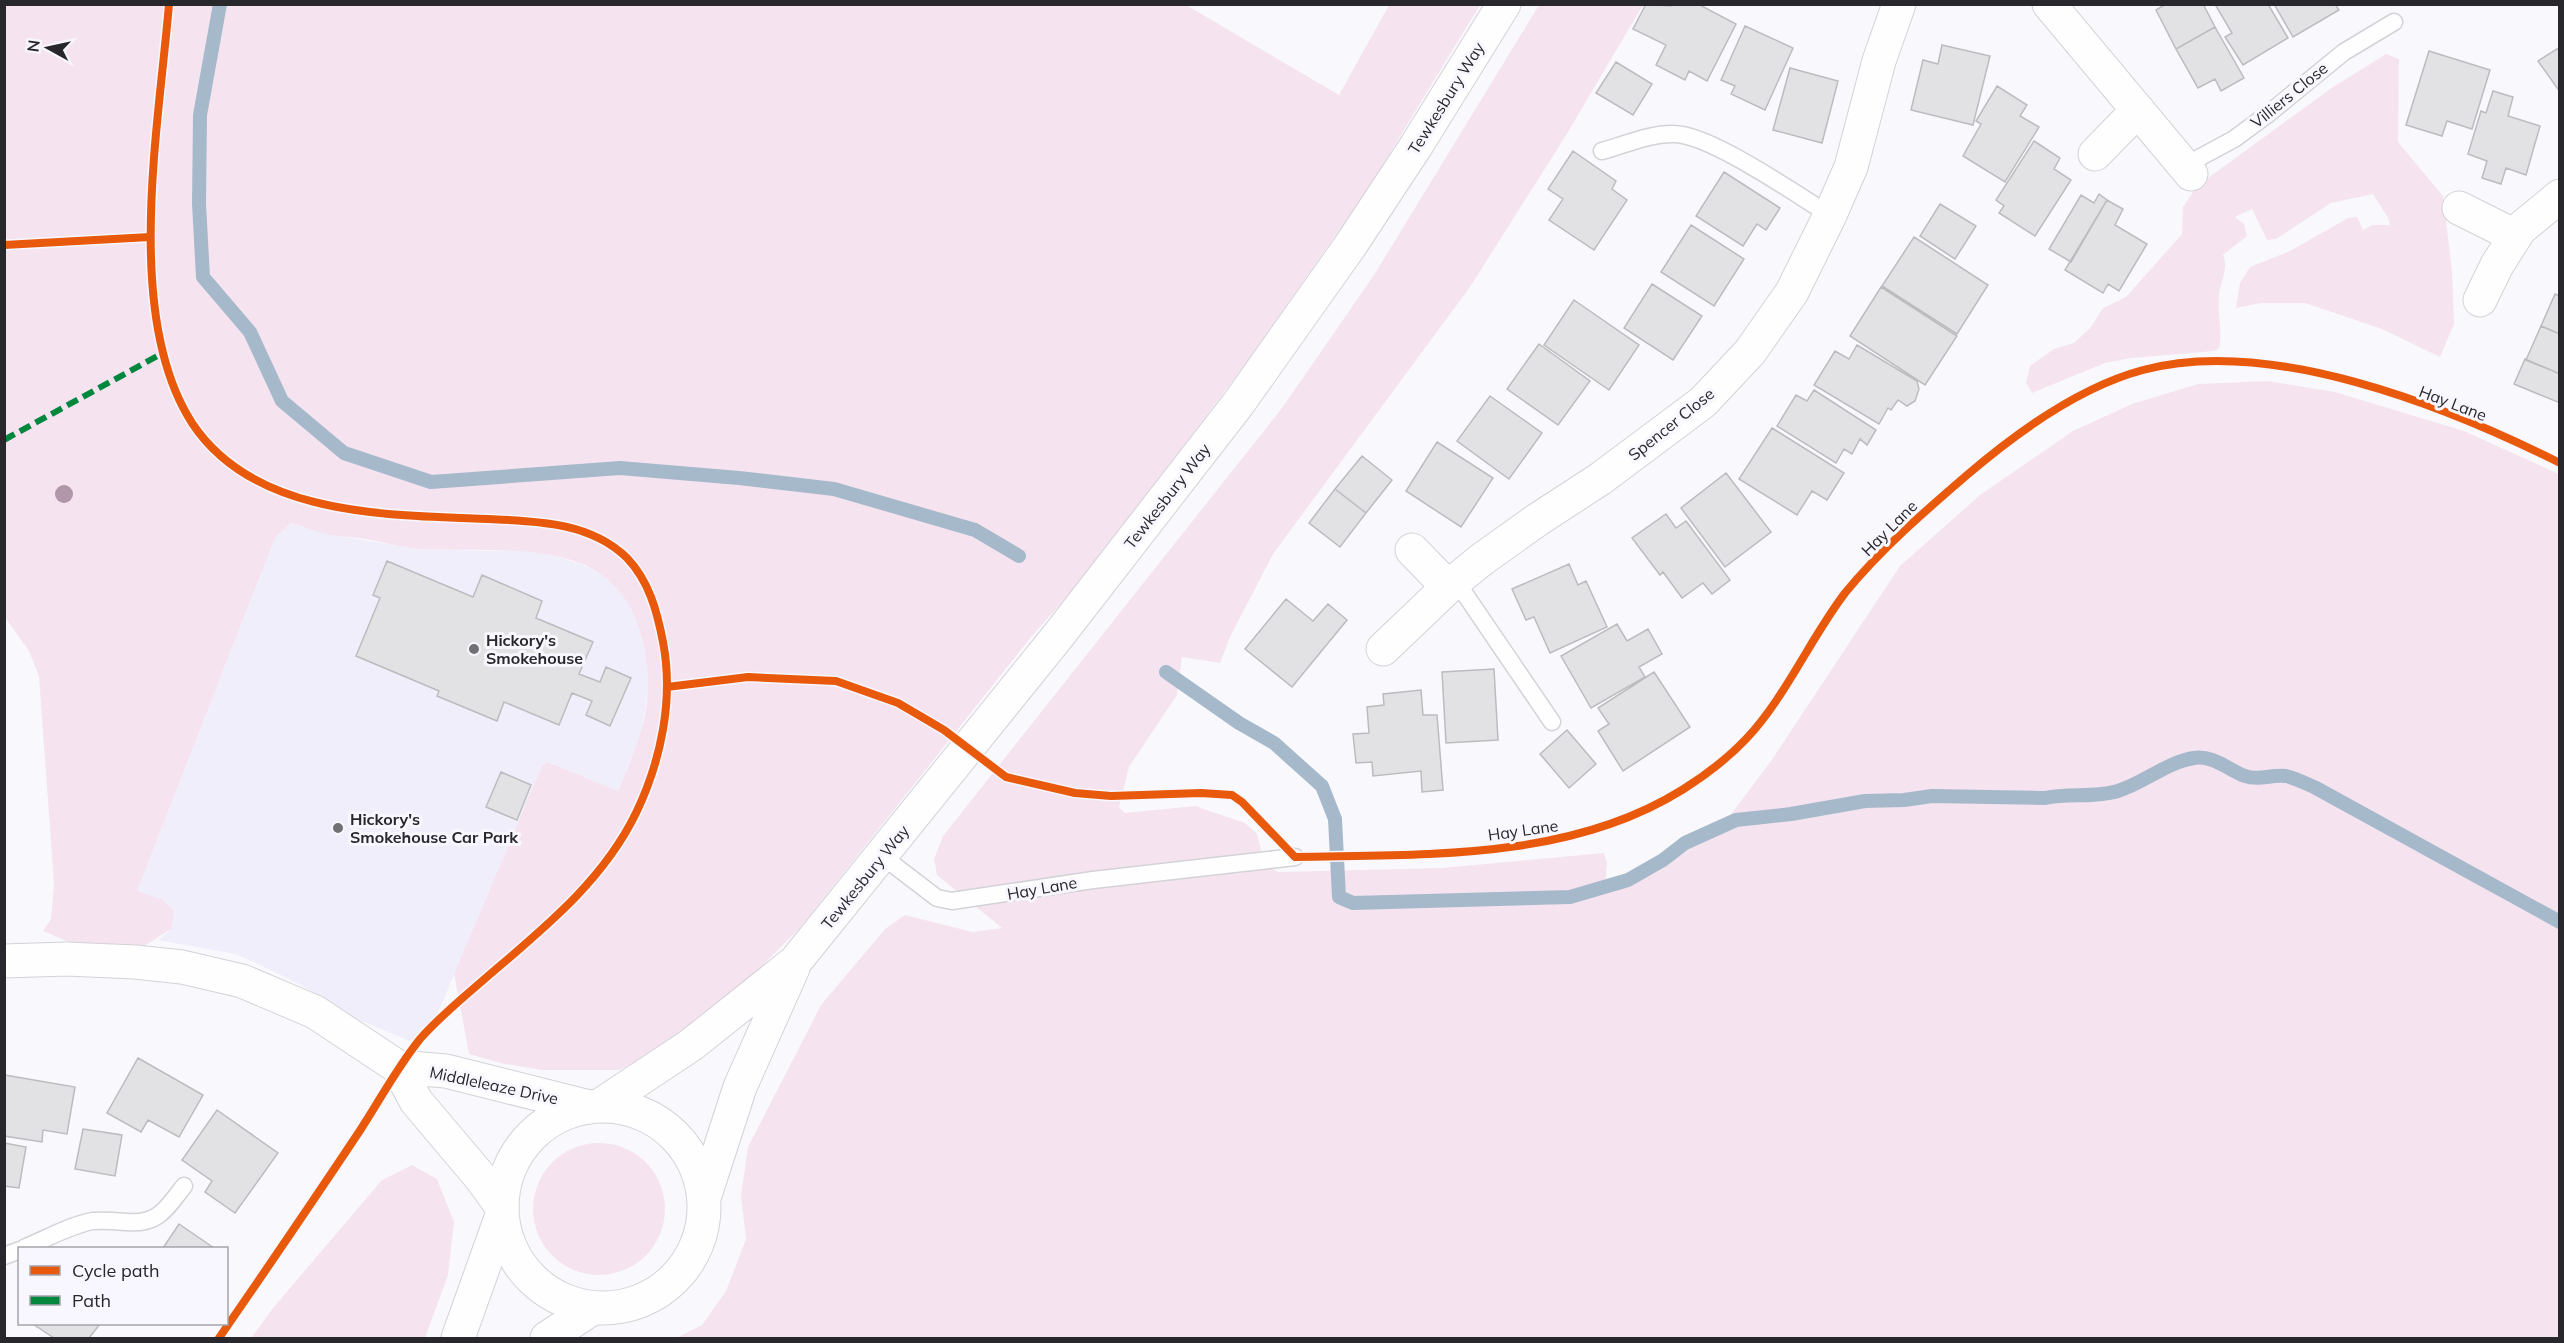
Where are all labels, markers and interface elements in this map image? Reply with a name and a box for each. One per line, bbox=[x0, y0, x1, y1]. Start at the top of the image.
north arrow bbox=[18, 18, 78, 78]
street label: Tewkesbury Way bbox=[1404, 38, 1489, 158]
text: N bbox=[22, 39, 44, 53]
street label: Villiers Close bbox=[2246, 58, 2332, 132]
street label: Hay Lane bbox=[2416, 381, 2490, 425]
street label: Spencer Close bbox=[1624, 383, 1718, 465]
street label: Tewkesbury Way bbox=[1120, 439, 1215, 553]
street label: Hay Lane bbox=[1857, 496, 1921, 560]
place label: Hickory's Smokehouse bbox=[486, 630, 583, 668]
marker: Hickory's Smokehouse bbox=[467, 642, 481, 656]
place label: Hickory's Smokehouse Car Park bbox=[350, 809, 519, 847]
street label: Hay Lane bbox=[1487, 815, 1559, 845]
street label: Tewkesbury Way bbox=[817, 820, 913, 933]
marker: Hickory's Smokehouse Car Park bbox=[331, 821, 345, 835]
street label: Hay Lane bbox=[1005, 872, 1079, 904]
street label: Middleleaze Drive bbox=[428, 1062, 560, 1108]
legend bbox=[18, 1247, 228, 1325]
text: Cycle path bbox=[72, 1259, 159, 1282]
text: Path bbox=[72, 1289, 111, 1312]

